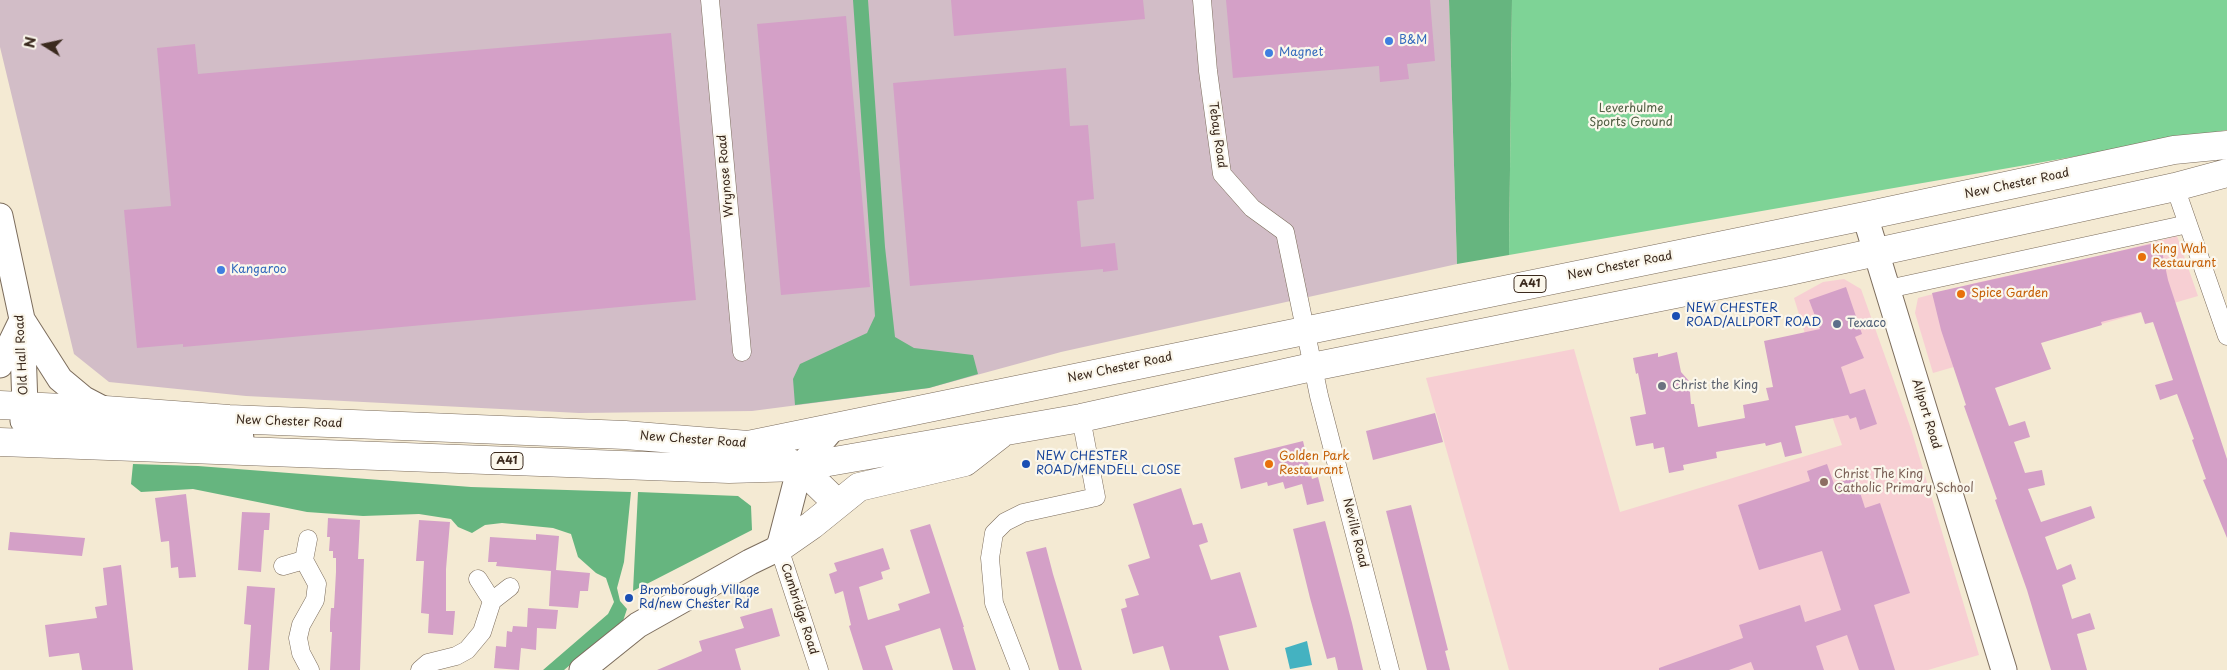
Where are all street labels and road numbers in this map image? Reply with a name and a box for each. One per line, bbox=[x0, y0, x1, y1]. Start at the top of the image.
street label: Tebay Road bbox=[1205, 101, 1229, 169]
street label: Wrynose Road bbox=[715, 134, 737, 218]
street label: New Chester Road bbox=[1963, 166, 2071, 202]
street label: New Chester Road bbox=[1566, 249, 1674, 283]
road number: A41 bbox=[1514, 276, 1546, 292]
street label: Old Hall Road bbox=[13, 314, 31, 396]
street label: New Chester Road bbox=[1066, 350, 1174, 386]
street label: Allport Road bbox=[1908, 377, 1944, 451]
street label: New Chester Road bbox=[235, 413, 343, 431]
street label: New Chester Road bbox=[639, 429, 747, 451]
road number: A41 bbox=[491, 452, 523, 470]
street label: Neville Road bbox=[1339, 497, 1371, 569]
street label: Cambridge Road bbox=[777, 561, 821, 657]

